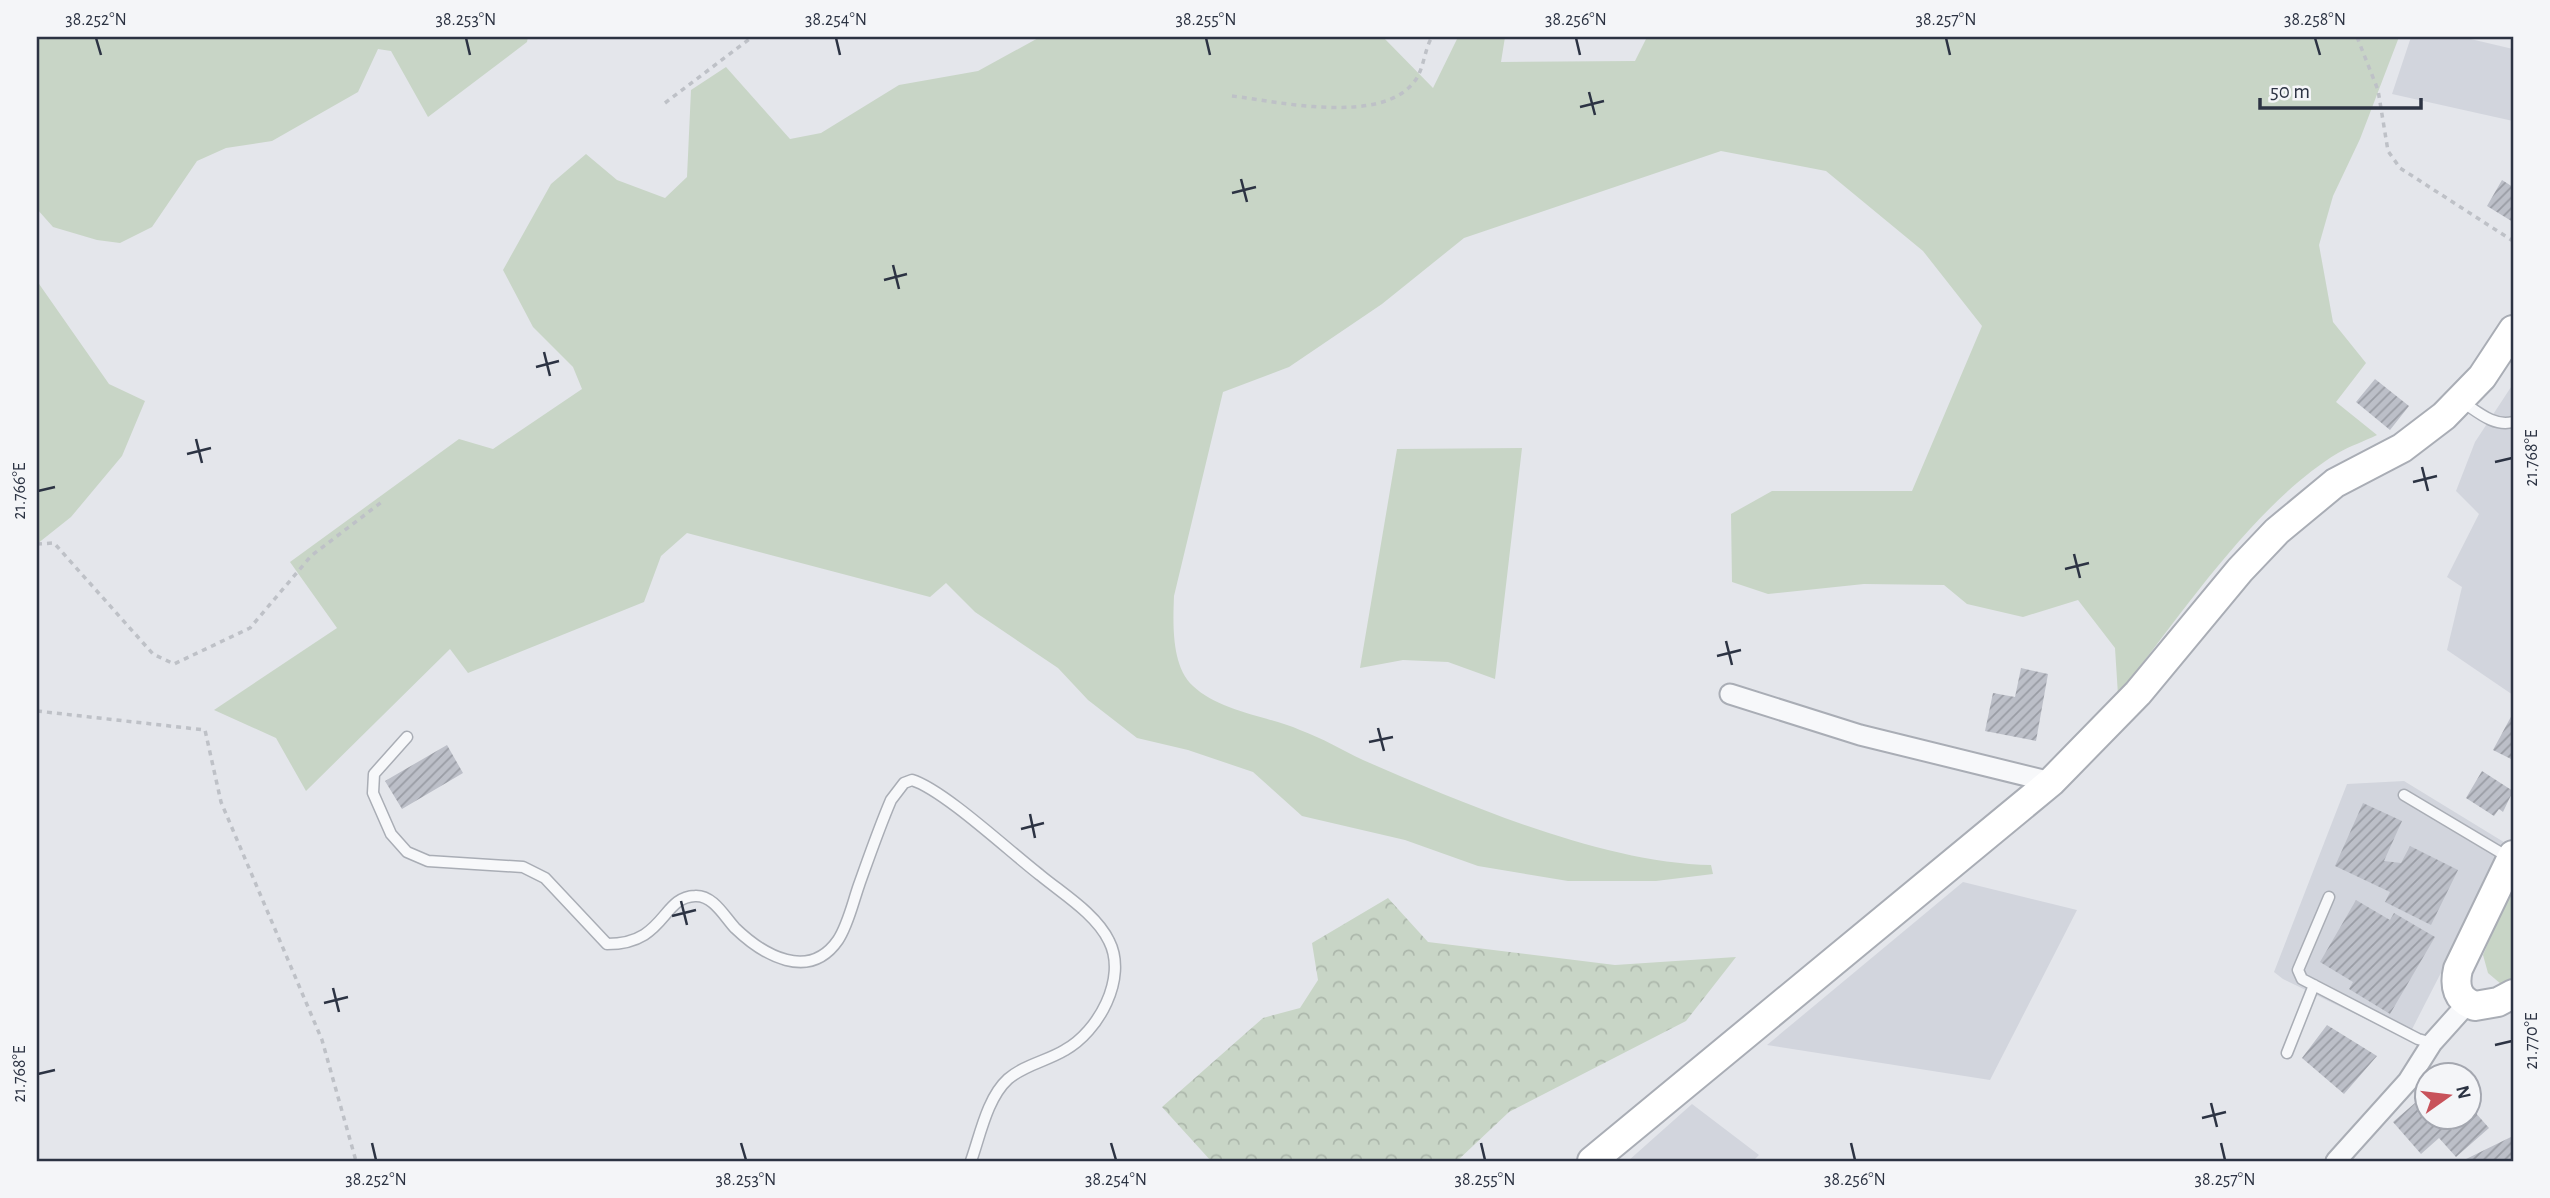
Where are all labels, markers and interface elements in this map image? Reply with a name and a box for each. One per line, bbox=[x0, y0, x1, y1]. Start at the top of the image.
text: 38.252°N bbox=[65, 11, 127, 29]
text: 38.253°N bbox=[436, 11, 496, 29]
text: 38.254°N bbox=[805, 11, 867, 29]
text: 38.255°N bbox=[1176, 11, 1236, 29]
text: 38.256°N bbox=[1545, 11, 1607, 29]
text: 38.257°N bbox=[1916, 11, 1976, 29]
text: 38.258°N bbox=[2284, 11, 2346, 29]
scale bar bbox=[2260, 66, 2420, 110]
text: 50 m bbox=[2270, 81, 2310, 102]
text: 21.768°E bbox=[2523, 429, 2541, 486]
text: 21.766°E bbox=[11, 462, 29, 519]
text: 21.770°E bbox=[2523, 1012, 2541, 1069]
text: 21.768°E bbox=[11, 1045, 29, 1102]
north arrow bbox=[2414, 1062, 2484, 1132]
text: N bbox=[2452, 1084, 2474, 1101]
text: 38.252°N bbox=[345, 1171, 407, 1189]
text: 38.253°N bbox=[716, 1171, 776, 1189]
text: 38.254°N bbox=[1085, 1171, 1147, 1189]
text: 38.255°N bbox=[1455, 1171, 1515, 1189]
text: 38.256°N bbox=[1824, 1171, 1886, 1189]
text: 38.257°N bbox=[2195, 1171, 2255, 1189]

